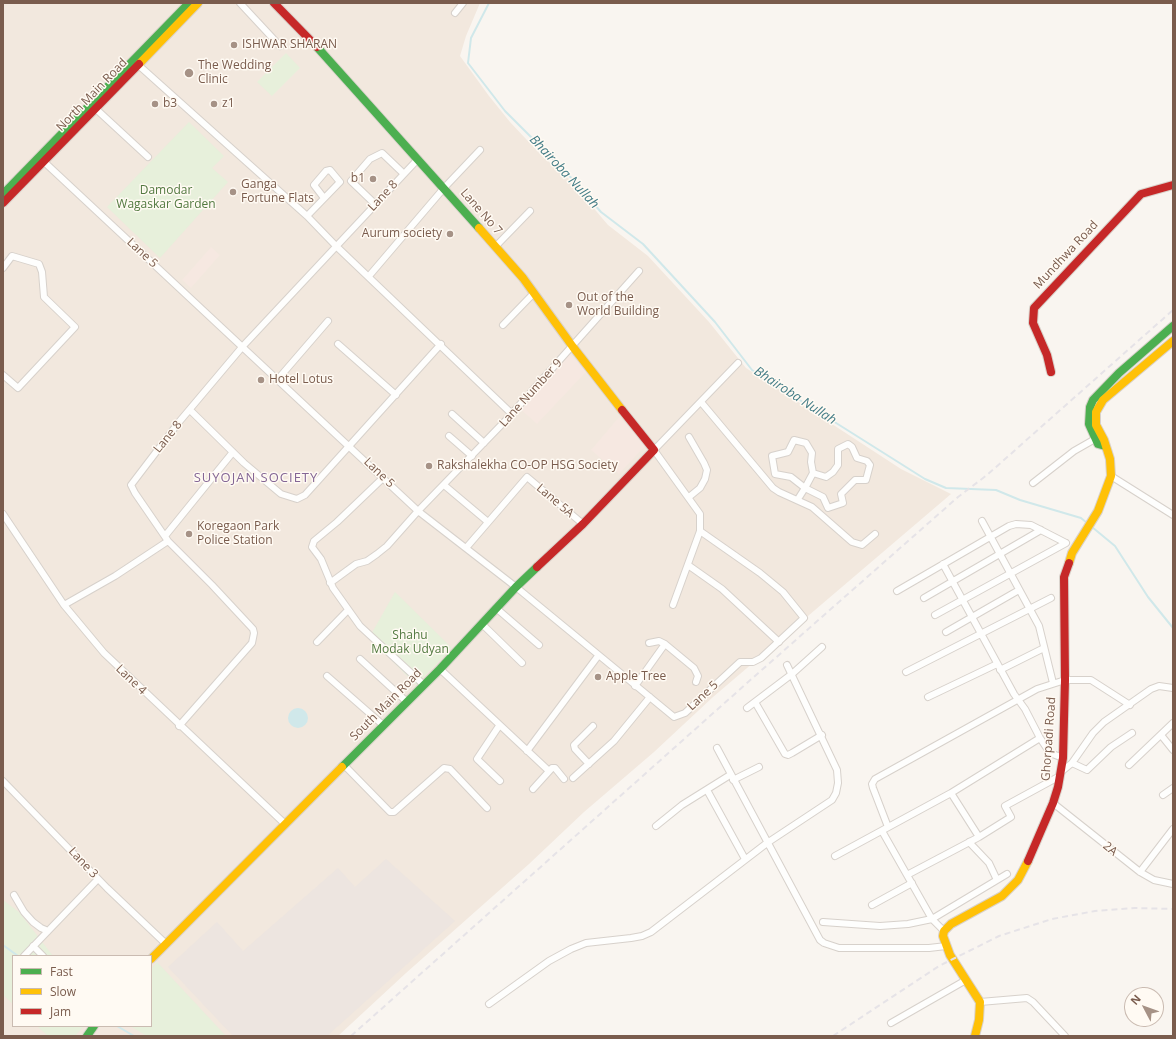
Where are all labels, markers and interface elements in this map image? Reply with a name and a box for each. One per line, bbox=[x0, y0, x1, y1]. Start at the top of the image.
place label: ISHWAR SHARAN bbox=[242, 38, 337, 52]
marker: ISHWAR SHARAN bbox=[229, 40, 239, 50]
street label: North Main Road bbox=[54, 56, 130, 134]
place label: The Wedding Clinic bbox=[198, 59, 271, 87]
marker: The Wedding Clinic bbox=[183, 67, 195, 79]
place label: b3 bbox=[163, 97, 177, 111]
place label: z1 bbox=[222, 97, 234, 111]
marker: b3 bbox=[150, 99, 160, 109]
marker: z1 bbox=[209, 99, 219, 109]
water label: Bhairoba Nullah bbox=[526, 132, 602, 212]
place label: b1 bbox=[351, 172, 365, 186]
marker: b1 bbox=[368, 174, 378, 184]
place label: Ganga Fortune Flats bbox=[241, 178, 314, 206]
street label: Lane 8 bbox=[365, 178, 401, 214]
park label: Damodar Wagaskar Garden bbox=[116, 184, 216, 212]
street label: Lane No 7 bbox=[457, 186, 505, 238]
marker: Ganga Fortune Flats bbox=[228, 187, 238, 197]
street label: Mundhwa Road bbox=[1031, 218, 1101, 292]
place label: Aurum society bbox=[362, 227, 442, 241]
marker: Aurum society bbox=[445, 229, 455, 239]
street label: Lane 5 bbox=[124, 235, 160, 271]
place label: Out of the World Building bbox=[577, 291, 659, 319]
marker: Out of the World Building bbox=[564, 300, 574, 310]
street label: Lane Number 9 bbox=[497, 356, 565, 430]
water label: Bhairoba Nullah bbox=[751, 364, 839, 428]
place label: Hotel Lotus bbox=[269, 373, 333, 387]
marker: Hotel Lotus bbox=[256, 375, 266, 385]
street label: Lane 8 bbox=[151, 418, 185, 456]
street label: Lane 5 bbox=[361, 455, 397, 491]
place label: Rakshalekha CO-OP HSG Society bbox=[437, 459, 618, 473]
marker: Rakshalekha CO-OP HSG Society bbox=[424, 461, 434, 471]
district label: SUYOJAN SOCIETY bbox=[194, 470, 318, 486]
street label: Lane 5A bbox=[533, 481, 577, 521]
place label: Koregaon Park Police Station bbox=[197, 520, 279, 548]
marker: Koregaon Park Police Station bbox=[184, 529, 194, 539]
park label: Shahu Modak Udyan bbox=[371, 629, 449, 657]
street label: Lane 4 bbox=[113, 662, 149, 698]
street label: South Main Road bbox=[347, 666, 425, 744]
place label: Apple Tree bbox=[606, 670, 666, 684]
marker: Apple Tree bbox=[593, 672, 603, 682]
street label: Lane 5 bbox=[685, 678, 721, 714]
street label: Ghorpadi Road bbox=[1039, 696, 1059, 782]
street label: 2A bbox=[1100, 839, 1120, 859]
street label: Lane 3 bbox=[65, 845, 101, 881]
legend bbox=[12, 955, 152, 1027]
text: Fast bbox=[50, 963, 73, 980]
text: Slow bbox=[50, 983, 76, 1000]
north arrow bbox=[1124, 987, 1164, 1027]
text: N bbox=[1127, 991, 1144, 1008]
text: Jam bbox=[50, 1003, 71, 1020]

